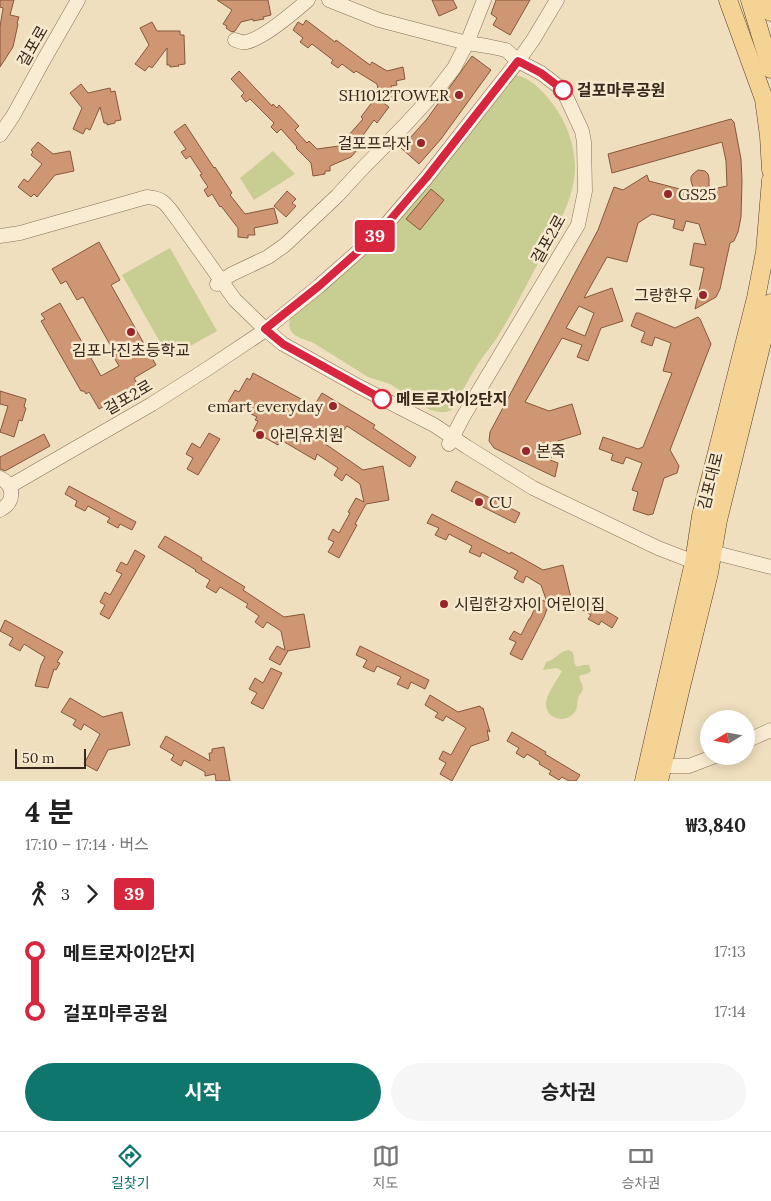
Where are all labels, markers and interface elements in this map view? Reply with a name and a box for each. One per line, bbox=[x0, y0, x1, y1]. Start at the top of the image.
street label: 걸포로 bbox=[12, 22, 52, 70]
marker: 걸포마루공원 bbox=[553, 80, 573, 100]
place label: 걸포마루공원 bbox=[577, 80, 665, 100]
place label: SH1012TOWER bbox=[339, 85, 450, 105]
marker: SH1012TOWER bbox=[453, 89, 465, 101]
place label: 걸포프라자 bbox=[337, 133, 411, 153]
marker: 걸포프라자 bbox=[415, 137, 427, 149]
place label: GS25 bbox=[678, 184, 717, 204]
marker: GS25 bbox=[662, 188, 674, 200]
street label: 걸포2로 bbox=[526, 211, 570, 267]
line badge: 39 bbox=[352, 220, 398, 252]
text: 39 bbox=[365, 224, 385, 247]
place label: 그랑한우 bbox=[634, 285, 693, 305]
marker: 그랑한우 bbox=[697, 289, 709, 301]
marker: 김포나진초등학교 bbox=[125, 326, 137, 338]
place label: 김포나진초등학교 bbox=[72, 340, 190, 360]
street label: 걸포2로 bbox=[100, 375, 156, 419]
marker: 메트로자이2단지 bbox=[372, 389, 392, 409]
place label: 메트로자이2단지 bbox=[396, 389, 508, 409]
place label: emart everyday bbox=[207, 396, 324, 416]
marker: emart everyday bbox=[327, 400, 339, 412]
place label: 아리유치원 bbox=[270, 425, 344, 445]
marker: 아리유치원 bbox=[254, 429, 266, 441]
place label: 본죽 bbox=[536, 441, 565, 461]
marker: 본죽 bbox=[520, 445, 532, 457]
street label: 김포대로 bbox=[693, 450, 727, 512]
place label: CU bbox=[489, 492, 512, 512]
marker: CU bbox=[473, 496, 485, 508]
place label: 시립한강자이 어린이집 bbox=[454, 594, 605, 614]
marker: 시립한강자이 어린이집 bbox=[438, 598, 450, 610]
north arrow bbox=[700, 710, 755, 765]
map controls bbox=[700, 710, 755, 765]
scale bar bbox=[15, 746, 86, 769]
text: 50 m bbox=[22, 749, 55, 767]
text: 4 분 bbox=[25, 794, 73, 830]
text: ₩3,840 bbox=[686, 813, 746, 837]
text: 17:10 – 17:14 · 버스 bbox=[25, 834, 149, 854]
icon: walk bbox=[25, 880, 53, 908]
icon: forward bbox=[78, 880, 106, 908]
text: 39 bbox=[124, 882, 144, 905]
text: 3 bbox=[61, 884, 70, 904]
text: 메트로자이2단지 bbox=[63, 941, 196, 965]
text: 17:13 bbox=[714, 941, 746, 961]
text: 걸포마루공원 bbox=[63, 1001, 168, 1025]
text: 17:14 bbox=[714, 1001, 746, 1021]
button: 시작 bbox=[25, 1063, 381, 1121]
button: 승차권 bbox=[391, 1063, 746, 1121]
tab: 길찾기 bbox=[111, 1142, 150, 1192]
tab: 지도 bbox=[372, 1142, 400, 1192]
tab: 승차권 bbox=[621, 1142, 660, 1192]

